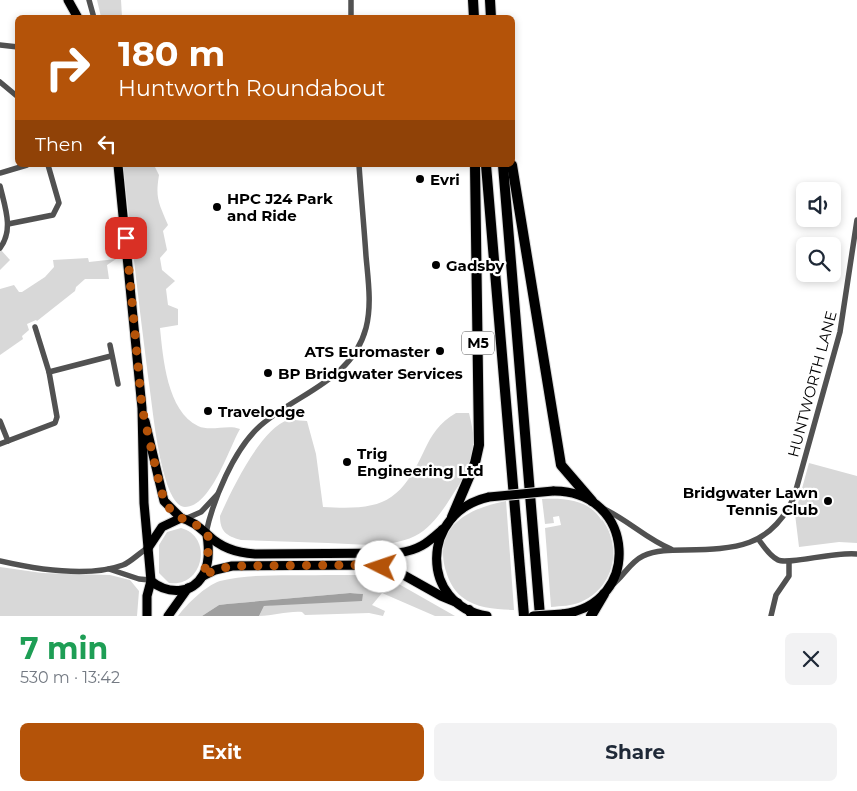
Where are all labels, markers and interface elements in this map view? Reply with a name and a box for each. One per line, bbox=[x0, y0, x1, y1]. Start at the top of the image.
text: 180 m bbox=[118, 32, 225, 75]
icon: right bbox=[35, 35, 100, 100]
text: Huntworth Roundabout bbox=[118, 75, 385, 102]
icon: left bbox=[93, 130, 121, 158]
text: Then bbox=[35, 133, 83, 156]
place label: Evri bbox=[430, 170, 460, 189]
marker: Evri bbox=[414, 173, 426, 185]
map controls bbox=[796, 182, 841, 282]
button: sound bbox=[796, 182, 841, 227]
place label: HPC J24 Park and Ride bbox=[227, 189, 333, 225]
marker: HPC J24 Park and Ride bbox=[211, 201, 223, 213]
pin bbox=[105, 217, 147, 259]
icon: arrive bbox=[112, 224, 140, 252]
button: search bbox=[796, 237, 841, 282]
place label: Gadsby bbox=[446, 256, 505, 275]
marker: Gadsby bbox=[430, 259, 442, 271]
street label: HUNTWORTH LANE bbox=[783, 309, 841, 459]
road number: M5 bbox=[462, 332, 494, 354]
place label: ATS Euromaster bbox=[303, 342, 431, 361]
marker: ATS Euromaster bbox=[434, 345, 446, 357]
place label: BP Bridgwater Services bbox=[278, 364, 463, 383]
marker: BP Bridgwater Services bbox=[262, 367, 274, 379]
place label: Travelodge bbox=[218, 402, 305, 421]
marker: Travelodge bbox=[202, 405, 214, 417]
place label: Trig Engineering Ltd bbox=[357, 444, 484, 480]
marker: Trig Engineering Ltd bbox=[341, 456, 353, 468]
place label: Bridgwater Lawn Tennis Club bbox=[683, 483, 818, 519]
marker: Bridgwater Lawn Tennis Club bbox=[822, 495, 834, 507]
position arrow bbox=[354, 540, 406, 592]
text: 7 min bbox=[20, 630, 108, 667]
button: close bbox=[785, 633, 837, 685]
text: 530 m · 13:42 bbox=[20, 668, 120, 687]
button: Exit bbox=[20, 723, 424, 781]
button: Share bbox=[434, 723, 837, 781]

